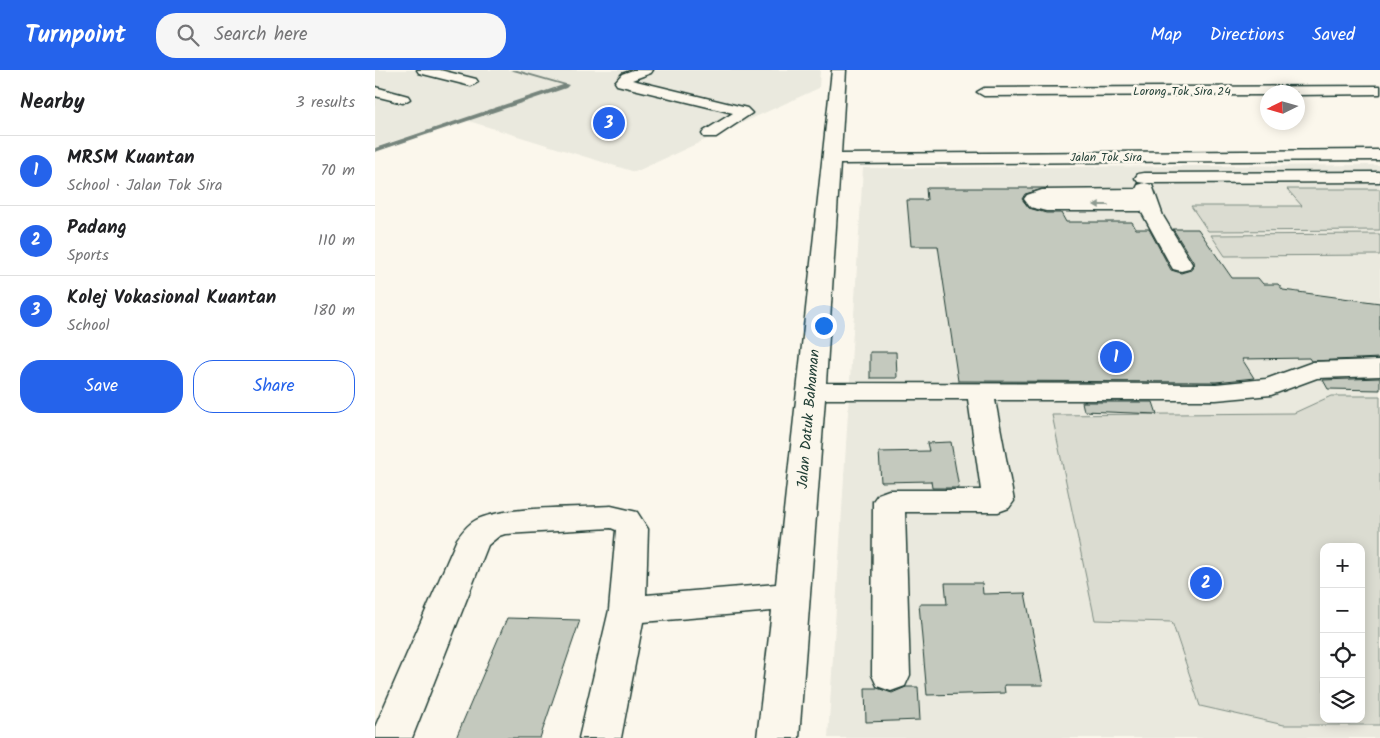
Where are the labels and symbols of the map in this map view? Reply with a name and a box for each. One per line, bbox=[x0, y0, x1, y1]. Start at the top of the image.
street label: Lorong Tok Sira 24 bbox=[1133, 82, 1231, 101]
north arrow bbox=[1260, 85, 1305, 130]
pin: 3 bbox=[593, 104, 625, 142]
street label: Jalan Tok Sira bbox=[1070, 148, 1142, 167]
one-way arrow bbox=[1092, 201, 1108, 209]
your location bbox=[811, 313, 837, 339]
pin: 1 bbox=[1100, 338, 1132, 376]
street label: Jalan Datuk Bahaman bbox=[791, 348, 827, 490]
pin: 2 bbox=[1190, 564, 1222, 602]

